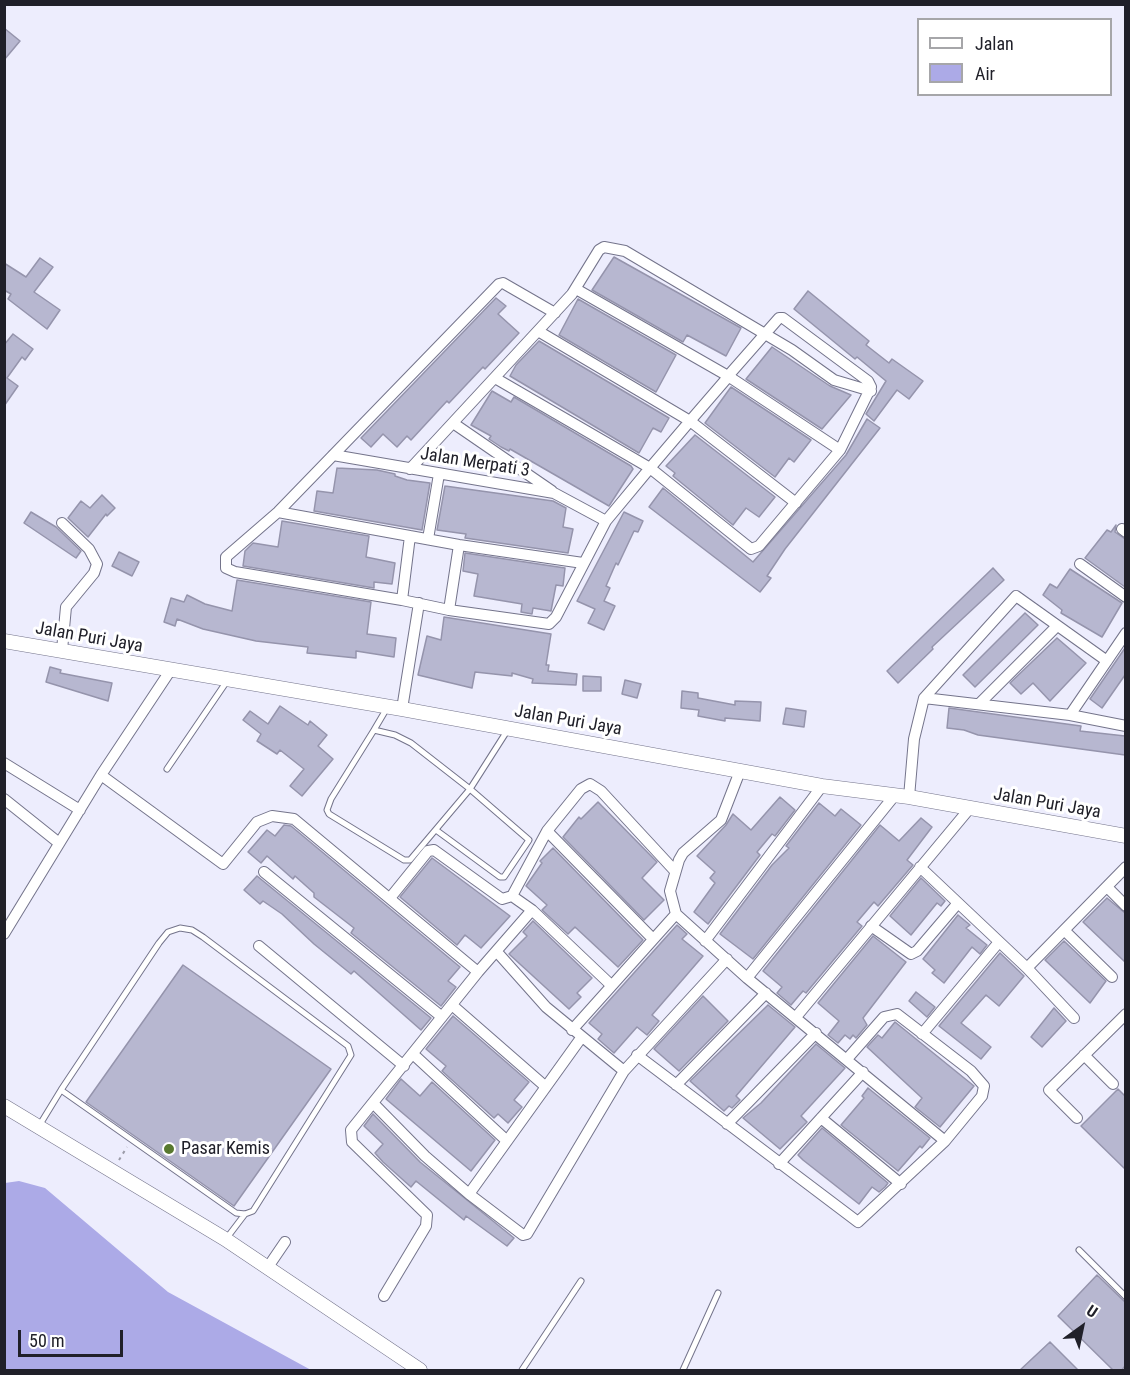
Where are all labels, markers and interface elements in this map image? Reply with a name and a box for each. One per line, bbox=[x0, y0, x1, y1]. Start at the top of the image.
legend bbox=[917, 18, 1112, 96]
text: Jalan bbox=[975, 33, 1014, 54]
text: Air bbox=[975, 63, 995, 84]
street label: Jalan Merpati 3 bbox=[419, 444, 531, 482]
street label: Jalan Puri Jaya bbox=[34, 618, 144, 658]
street label: Jalan Puri Jaya bbox=[513, 701, 623, 741]
street label: Jalan Puri Jaya bbox=[992, 784, 1102, 824]
place label: Pasar Kemis bbox=[181, 1138, 270, 1160]
marker: Pasar Kemis bbox=[162, 1142, 176, 1156]
north arrow bbox=[1052, 1297, 1112, 1357]
text: U bbox=[1083, 1301, 1101, 1322]
scale bar bbox=[21, 1318, 126, 1356]
text: 50 m bbox=[29, 1330, 64, 1351]

